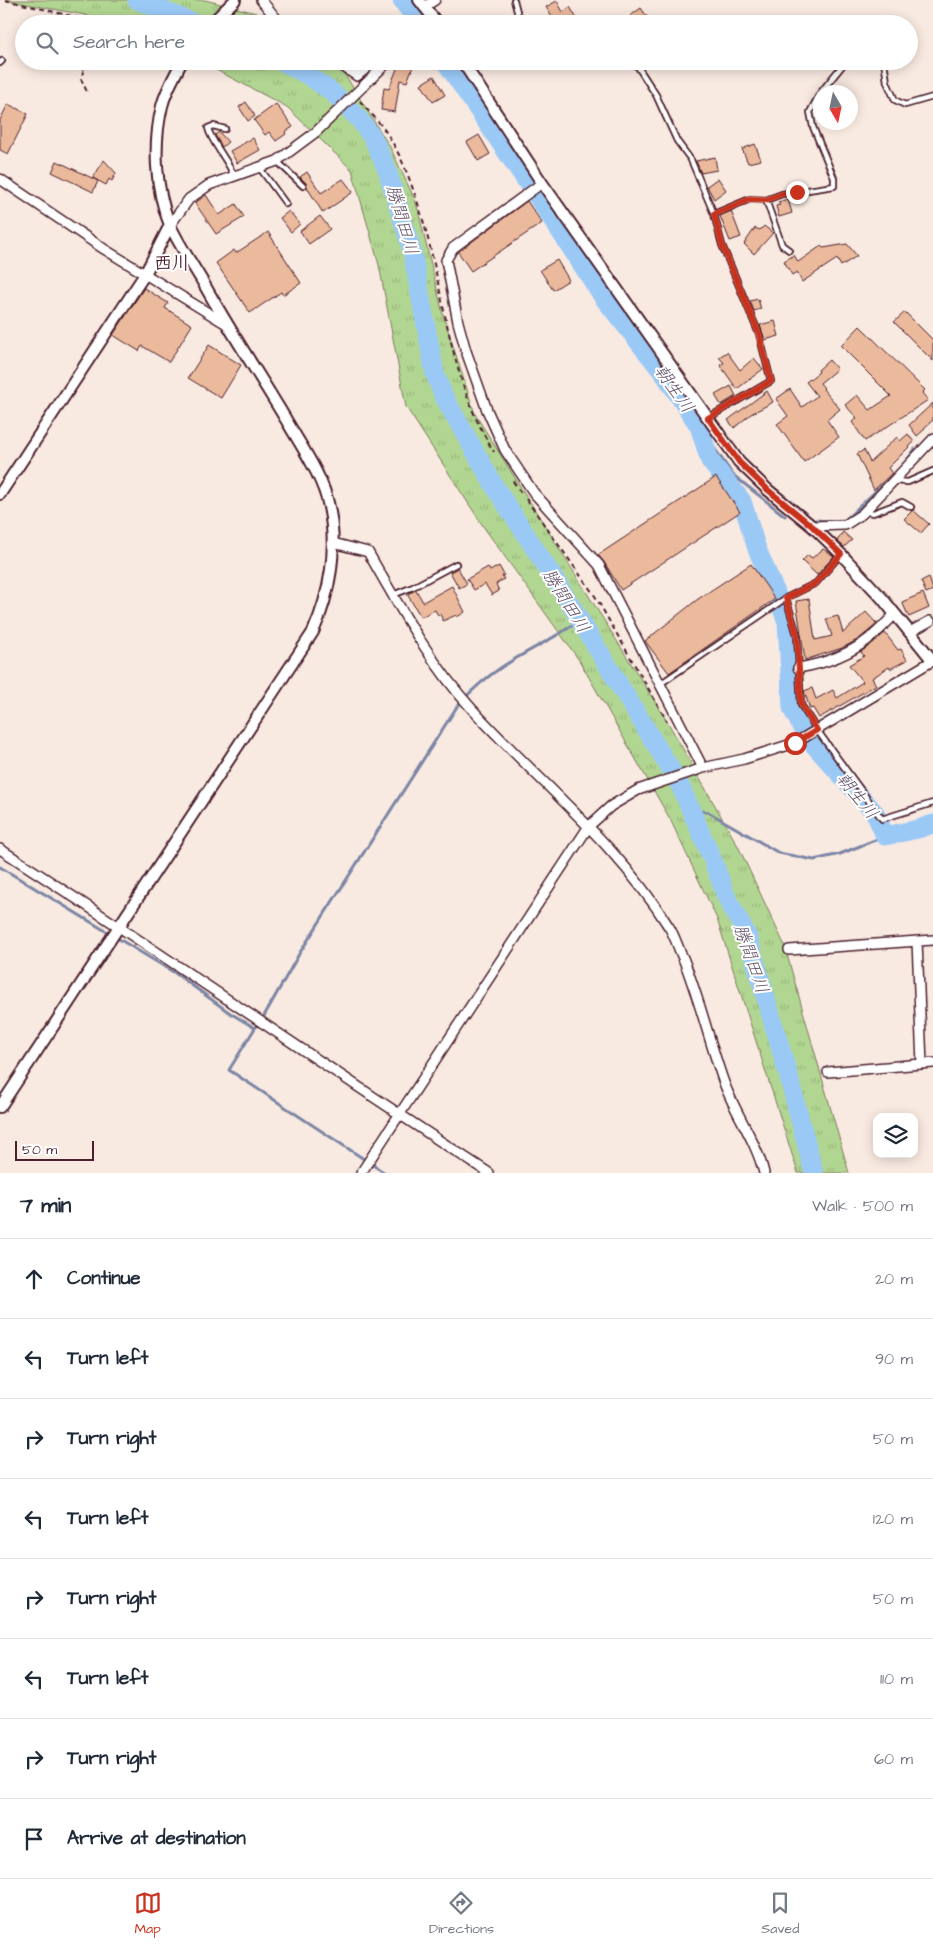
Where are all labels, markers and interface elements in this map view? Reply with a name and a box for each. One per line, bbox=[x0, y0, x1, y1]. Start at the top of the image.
search box bbox=[15, 15, 918, 70]
icon: search bbox=[33, 29, 61, 57]
text: Search here bbox=[73, 29, 185, 56]
north arrow bbox=[813, 85, 858, 130]
route end bbox=[786, 181, 809, 204]
water label: 勝間田川 bbox=[380, 182, 424, 258]
district label: 西川 bbox=[154, 251, 190, 276]
water label: 朝生川 bbox=[648, 360, 700, 418]
water label: 勝間田川 bbox=[536, 564, 596, 638]
route start bbox=[784, 732, 807, 755]
water label: 朝生川 bbox=[830, 767, 884, 825]
water label: 勝間田川 bbox=[727, 921, 775, 997]
map controls bbox=[873, 1113, 918, 1158]
button: layers bbox=[873, 1113, 918, 1158]
scale bar bbox=[15, 1138, 94, 1161]
text: 50 m bbox=[22, 1140, 57, 1160]
text: 7 min bbox=[20, 1191, 71, 1220]
text: Walk · 500 m bbox=[812, 1195, 913, 1217]
icon: ahead bbox=[20, 1265, 48, 1293]
text: Continue bbox=[67, 1265, 141, 1292]
text: 20 m bbox=[875, 1268, 913, 1290]
icon: left bbox=[20, 1345, 48, 1373]
text: Turn left bbox=[67, 1345, 148, 1372]
text: 90 m bbox=[875, 1348, 913, 1370]
icon: right bbox=[20, 1425, 48, 1453]
text: Turn right bbox=[67, 1425, 156, 1452]
text: 50 m bbox=[873, 1428, 913, 1450]
icon: left bbox=[20, 1505, 48, 1533]
text: Turn left bbox=[67, 1505, 148, 1532]
text: 120 m bbox=[873, 1508, 913, 1530]
icon: right bbox=[20, 1585, 48, 1613]
text: Turn right bbox=[67, 1585, 156, 1612]
text: 50 m bbox=[873, 1588, 913, 1610]
icon: left bbox=[20, 1665, 48, 1693]
text: Turn left bbox=[67, 1665, 148, 1692]
text: 110 m bbox=[880, 1668, 913, 1690]
icon: right bbox=[20, 1745, 48, 1773]
text: Turn right bbox=[67, 1745, 156, 1772]
text: 60 m bbox=[874, 1748, 913, 1770]
icon: arrive bbox=[20, 1825, 48, 1853]
text: Arrive at destination bbox=[67, 1825, 246, 1852]
tab: Map bbox=[134, 1889, 162, 1939]
tab: Directions bbox=[429, 1889, 494, 1939]
tab: Saved bbox=[761, 1889, 799, 1939]

